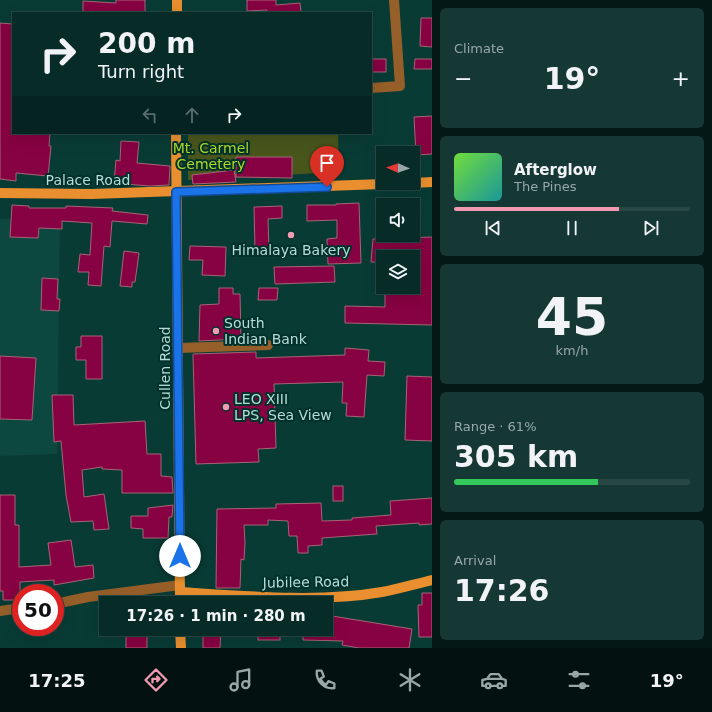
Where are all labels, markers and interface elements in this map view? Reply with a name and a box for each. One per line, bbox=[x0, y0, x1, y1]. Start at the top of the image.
text: 200 m bbox=[98, 27, 195, 60]
icon: right bbox=[32, 28, 84, 80]
text: Climate bbox=[454, 41, 504, 56]
text: Turn right bbox=[98, 61, 184, 82]
text: 19° bbox=[544, 61, 600, 96]
text: − bbox=[454, 66, 472, 91]
text: + bbox=[672, 66, 690, 91]
icon: left bbox=[139, 104, 161, 126]
icon: ahead bbox=[181, 104, 203, 126]
icon: right bbox=[223, 104, 245, 126]
park label: Mt. Carmel Cemetery bbox=[173, 140, 249, 172]
pin bbox=[310, 146, 344, 187]
north arrow bbox=[376, 146, 420, 190]
map controls bbox=[376, 146, 420, 294]
icon: arrive bbox=[316, 152, 338, 174]
text: Afterglow bbox=[514, 161, 597, 179]
street label: Palace Road bbox=[46, 172, 130, 188]
text: The Pines bbox=[514, 179, 577, 194]
button: sound bbox=[376, 198, 420, 242]
icon: previous bbox=[482, 217, 504, 239]
icon: pause bbox=[561, 217, 583, 239]
icon: next bbox=[640, 217, 662, 239]
marker: Himalaya Bakery bbox=[286, 230, 296, 240]
place label: Himalaya Bakery bbox=[232, 242, 350, 258]
button: layers bbox=[376, 250, 420, 294]
text: 45 bbox=[536, 287, 608, 347]
place label: South Indian Bank bbox=[224, 315, 308, 347]
street label: Cullen Road bbox=[157, 326, 173, 410]
marker: South Indian Bank bbox=[211, 326, 221, 336]
text: km/h bbox=[556, 343, 588, 358]
place label: LEO XIII LPS, Sea View bbox=[234, 391, 332, 423]
marker: LEO XIII LPS, Sea View bbox=[221, 402, 231, 412]
text: Range · 61% bbox=[454, 419, 537, 434]
text: 305 km bbox=[454, 439, 578, 474]
position arrow bbox=[159, 535, 201, 577]
text: Arrival bbox=[454, 553, 496, 568]
street label: Jubilee Road bbox=[262, 573, 349, 591]
text: 17:26 bbox=[454, 573, 550, 608]
speed limit sign: 50 bbox=[12, 584, 64, 636]
text: 17:26 · 1 min · 280 m bbox=[126, 607, 306, 625]
icon: directions bbox=[142, 666, 170, 694]
icon: music bbox=[227, 666, 255, 694]
icon: phone bbox=[311, 666, 339, 694]
icon: climate bbox=[396, 666, 424, 694]
icon: car bbox=[480, 666, 508, 694]
icon: filters bbox=[565, 666, 593, 694]
text: 17:25 bbox=[28, 670, 86, 691]
text: 19° bbox=[650, 670, 684, 691]

